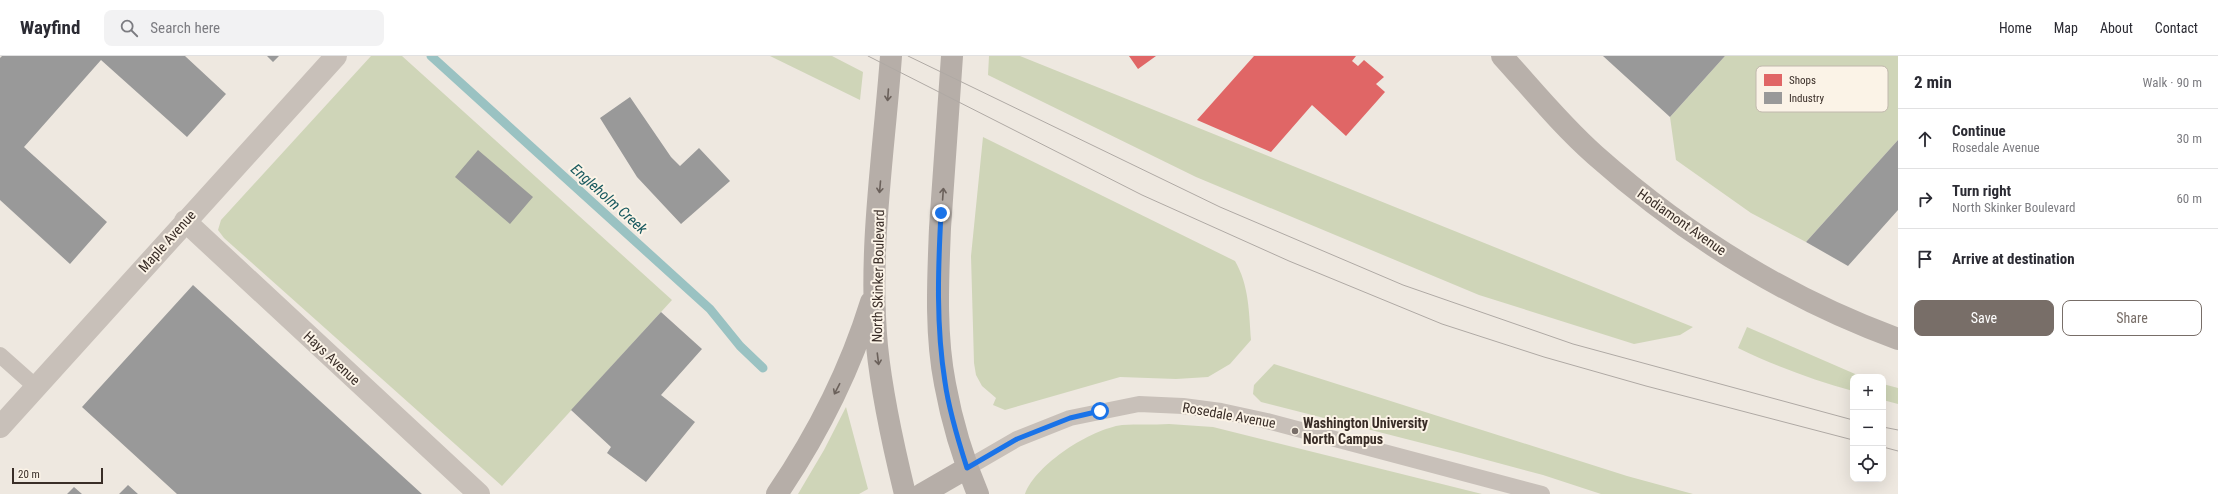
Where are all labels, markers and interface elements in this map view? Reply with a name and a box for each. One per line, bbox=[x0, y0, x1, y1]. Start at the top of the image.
search box bbox=[104, 10, 384, 46]
text: Wayfind bbox=[20, 16, 80, 39]
icon: search bbox=[118, 17, 140, 39]
text: Search here bbox=[150, 19, 220, 37]
text: Home bbox=[1999, 20, 2032, 36]
text: Map bbox=[2054, 20, 2078, 36]
text: About bbox=[2100, 20, 2133, 36]
text: Contact bbox=[2155, 20, 2198, 36]
legend bbox=[1756, 66, 1888, 112]
text: 2 min bbox=[1914, 72, 1952, 92]
text: Shops bbox=[1789, 74, 1816, 87]
text: Walk · 90 m bbox=[2142, 75, 2202, 90]
one-way arrow bbox=[884, 88, 891, 101]
text: Industry bbox=[1789, 92, 1825, 105]
text: Continue bbox=[1952, 122, 2006, 140]
icon: ahead bbox=[1914, 128, 1936, 150]
text: 30 m bbox=[2176, 131, 2202, 146]
text: Rosedale Avenue bbox=[1952, 140, 2040, 155]
water label: Engleholm Creek bbox=[567, 160, 651, 238]
one-way arrow bbox=[877, 180, 884, 193]
text: Turn right bbox=[1952, 182, 2011, 200]
street label: Hodiamont Avenue bbox=[1635, 185, 1730, 259]
one-way arrow bbox=[939, 188, 946, 201]
icon: right bbox=[1914, 188, 1936, 210]
text: 60 m bbox=[2176, 191, 2202, 206]
text: North Skinker Boulevard bbox=[1952, 200, 2076, 215]
route end bbox=[932, 204, 950, 222]
street label: Maple Avenue bbox=[135, 207, 199, 275]
street label: North Skinker Boulevard bbox=[869, 209, 887, 343]
icon: arrive bbox=[1914, 248, 1936, 270]
text: Arrive at destination bbox=[1952, 250, 2075, 268]
button: Save bbox=[1914, 300, 2054, 336]
button: Share bbox=[2062, 300, 2202, 336]
street label: Hays Avenue bbox=[301, 328, 364, 388]
one-way arrow bbox=[875, 352, 882, 365]
map controls bbox=[1850, 374, 1886, 482]
button: + bbox=[1850, 374, 1886, 410]
one-way arrow bbox=[832, 383, 840, 395]
street label: Rosedale Avenue bbox=[1181, 399, 1277, 431]
route start bbox=[1091, 402, 1109, 420]
button: − bbox=[1850, 410, 1886, 446]
place label: Washington University North Campus bbox=[1303, 415, 1429, 447]
marker: Washington University North Campus bbox=[1290, 426, 1300, 436]
button: locate bbox=[1850, 446, 1886, 482]
scale bar bbox=[12, 466, 103, 485]
text: 20 m bbox=[18, 468, 40, 481]

